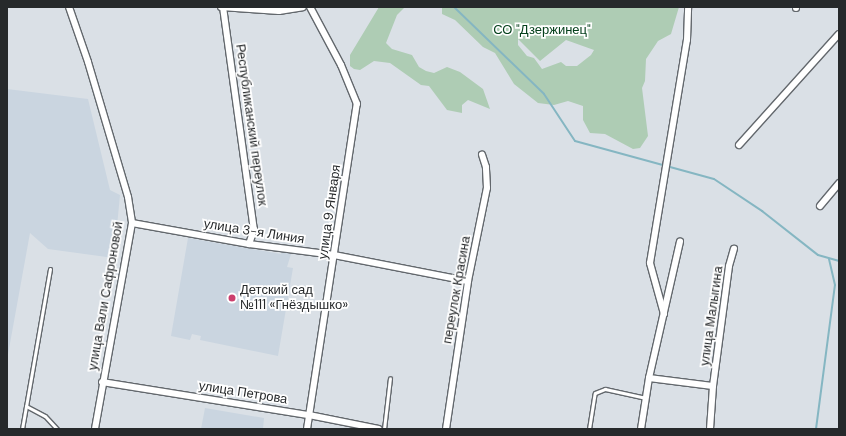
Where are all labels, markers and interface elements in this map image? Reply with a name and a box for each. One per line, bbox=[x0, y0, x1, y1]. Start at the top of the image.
park label: СО "Дзержинец" bbox=[493, 22, 591, 38]
street label: Республиканский переулок bbox=[232, 43, 270, 207]
street label: улица 9 Января bbox=[316, 164, 344, 260]
street label: улица 3-я Линия bbox=[203, 216, 305, 248]
street label: улица Вали Сафроновой bbox=[85, 220, 127, 372]
street label: переулок Красина bbox=[440, 235, 474, 345]
street label: улица Малыгина bbox=[697, 265, 727, 367]
place label: Детский сад №111 «Гнёздышко» bbox=[240, 283, 348, 314]
marker: Детский сад №111 «Гнёздышко» bbox=[227, 293, 237, 303]
street label: улица Петрова bbox=[197, 378, 289, 408]

